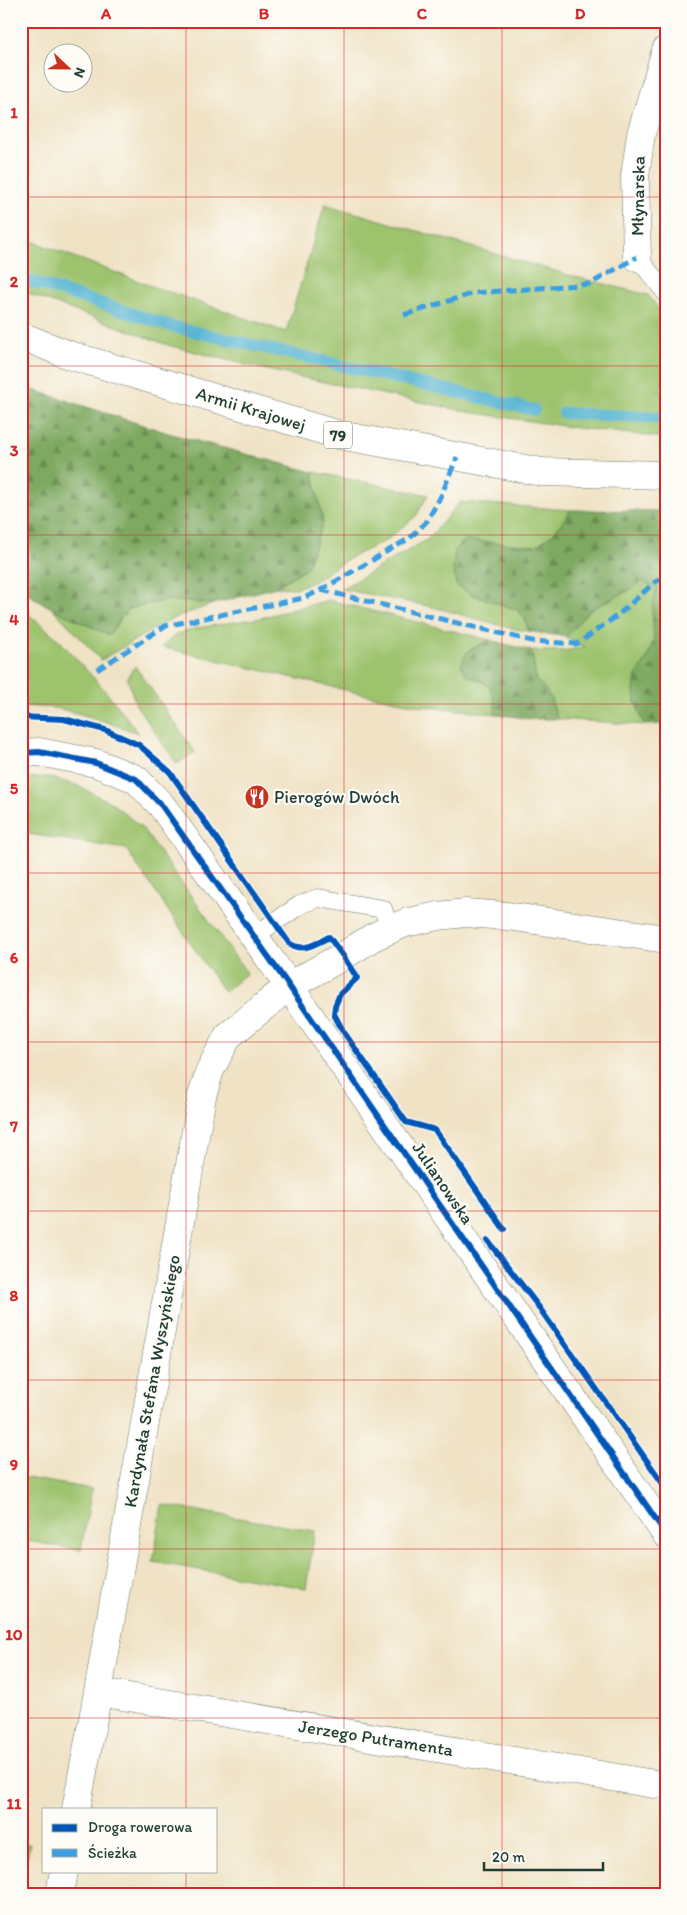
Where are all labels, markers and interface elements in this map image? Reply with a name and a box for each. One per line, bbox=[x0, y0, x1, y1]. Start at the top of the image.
text: A bbox=[100, 4, 112, 23]
text: B bbox=[259, 4, 270, 23]
text: C bbox=[417, 4, 428, 23]
text: D bbox=[575, 4, 586, 23]
north arrow bbox=[42, 42, 92, 92]
text: N bbox=[70, 65, 89, 80]
text: 1 bbox=[10, 103, 18, 122]
street label: Młynarska bbox=[626, 156, 650, 236]
text: 2 bbox=[10, 272, 19, 291]
street label: Armii Krajowej bbox=[194, 382, 308, 436]
road number: 79 bbox=[324, 422, 352, 448]
text: 3 bbox=[10, 441, 19, 460]
text: 4 bbox=[9, 610, 19, 629]
text: 5 bbox=[10, 779, 19, 798]
restaurant icon: Pierogów Dwóch bbox=[244, 784, 270, 810]
place label: Pierogów Dwóch bbox=[274, 786, 400, 808]
text: 6 bbox=[10, 948, 19, 967]
text: 7 bbox=[9, 1117, 18, 1136]
street label: Julianowska bbox=[407, 1138, 479, 1229]
street label: Kardynała Stefana Wyszyńskiego bbox=[119, 1253, 185, 1509]
text: 8 bbox=[10, 1286, 19, 1305]
text: 9 bbox=[10, 1455, 18, 1474]
text: 10 bbox=[5, 1625, 23, 1644]
street label: Jerzego Putramenta bbox=[297, 1715, 456, 1761]
text: 11 bbox=[7, 1794, 22, 1813]
legend bbox=[42, 1808, 218, 1872]
text: Droga rowerowa bbox=[88, 1818, 192, 1836]
scale bar bbox=[484, 1840, 603, 1872]
text: Ścieżka bbox=[88, 1844, 137, 1862]
text: 20 m bbox=[492, 1848, 526, 1866]

